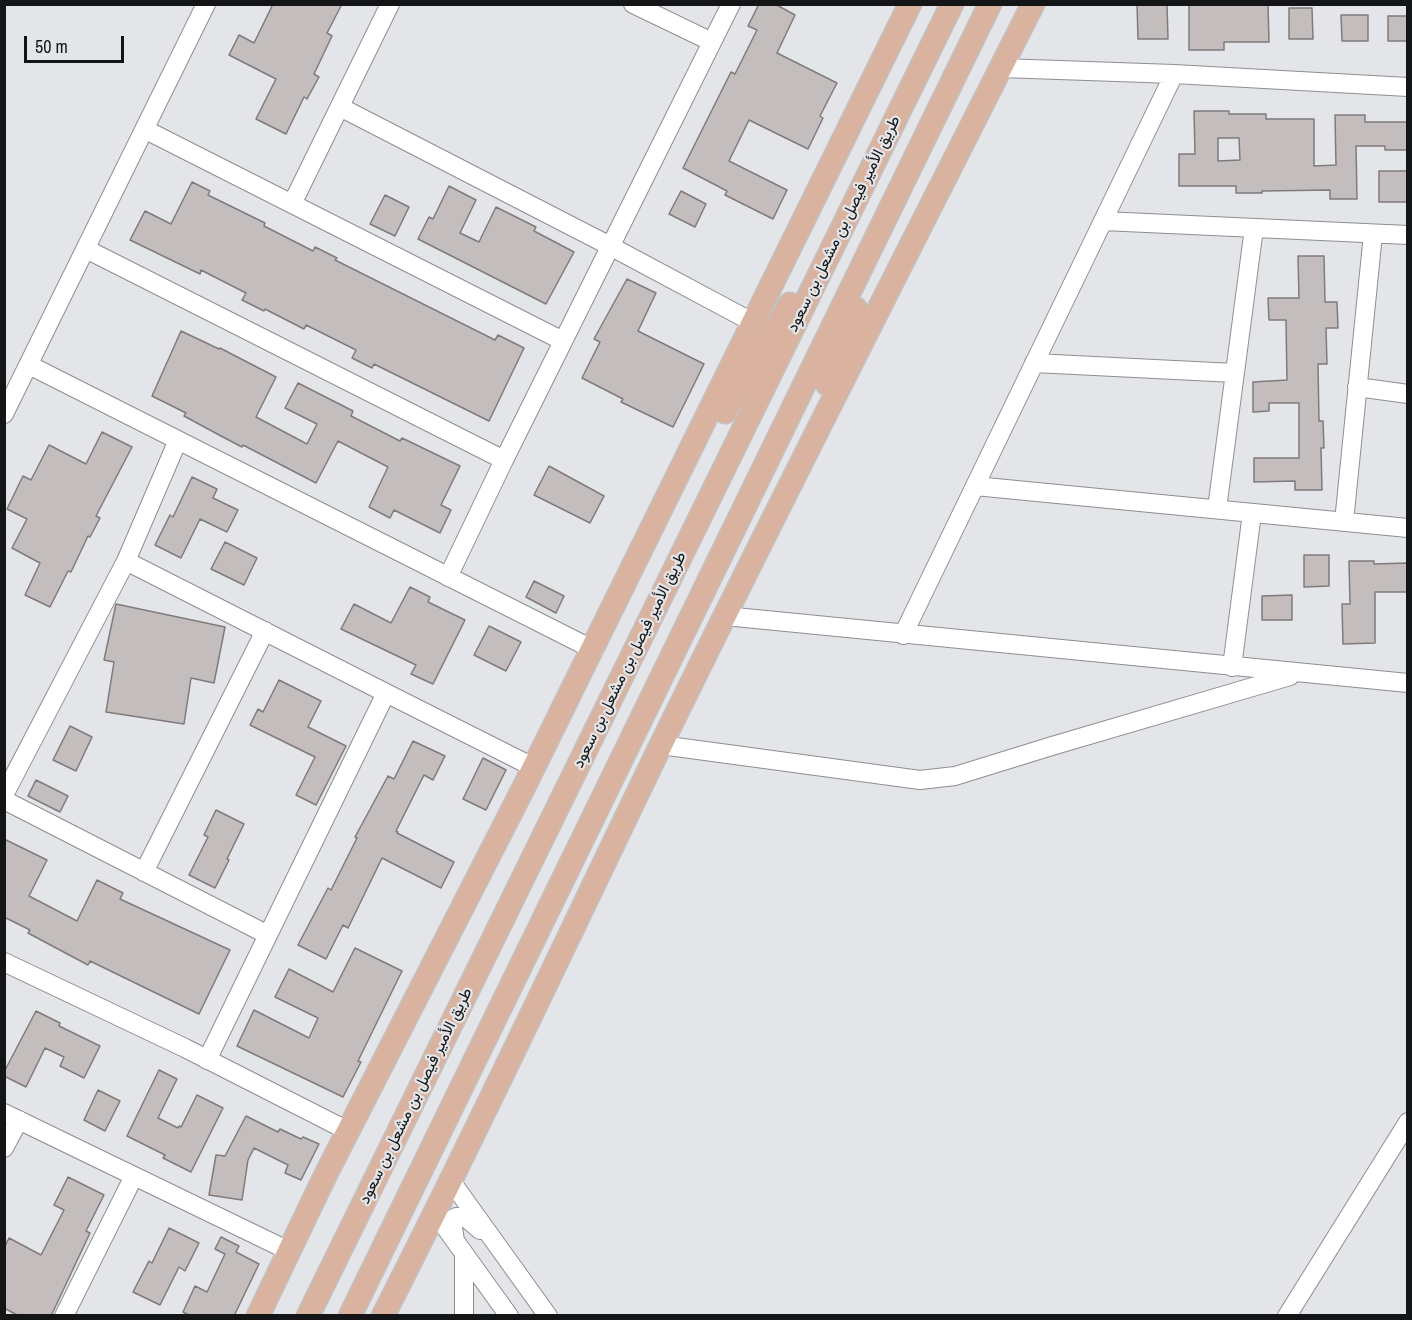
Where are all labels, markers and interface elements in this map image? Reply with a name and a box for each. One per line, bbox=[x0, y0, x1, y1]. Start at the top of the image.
scale bar bbox=[27, 24, 128, 62]
text: 50 m bbox=[35, 34, 68, 59]
street label: طريق الأمير فيصل بن مشعل بن سعود bbox=[783, 113, 905, 335]
street label: طريق الأمير فيصل بن مشعل بن سعود bbox=[569, 549, 691, 771]
street label: طريق الأمير فيصل بن مشعل بن سعود bbox=[355, 985, 477, 1207]

